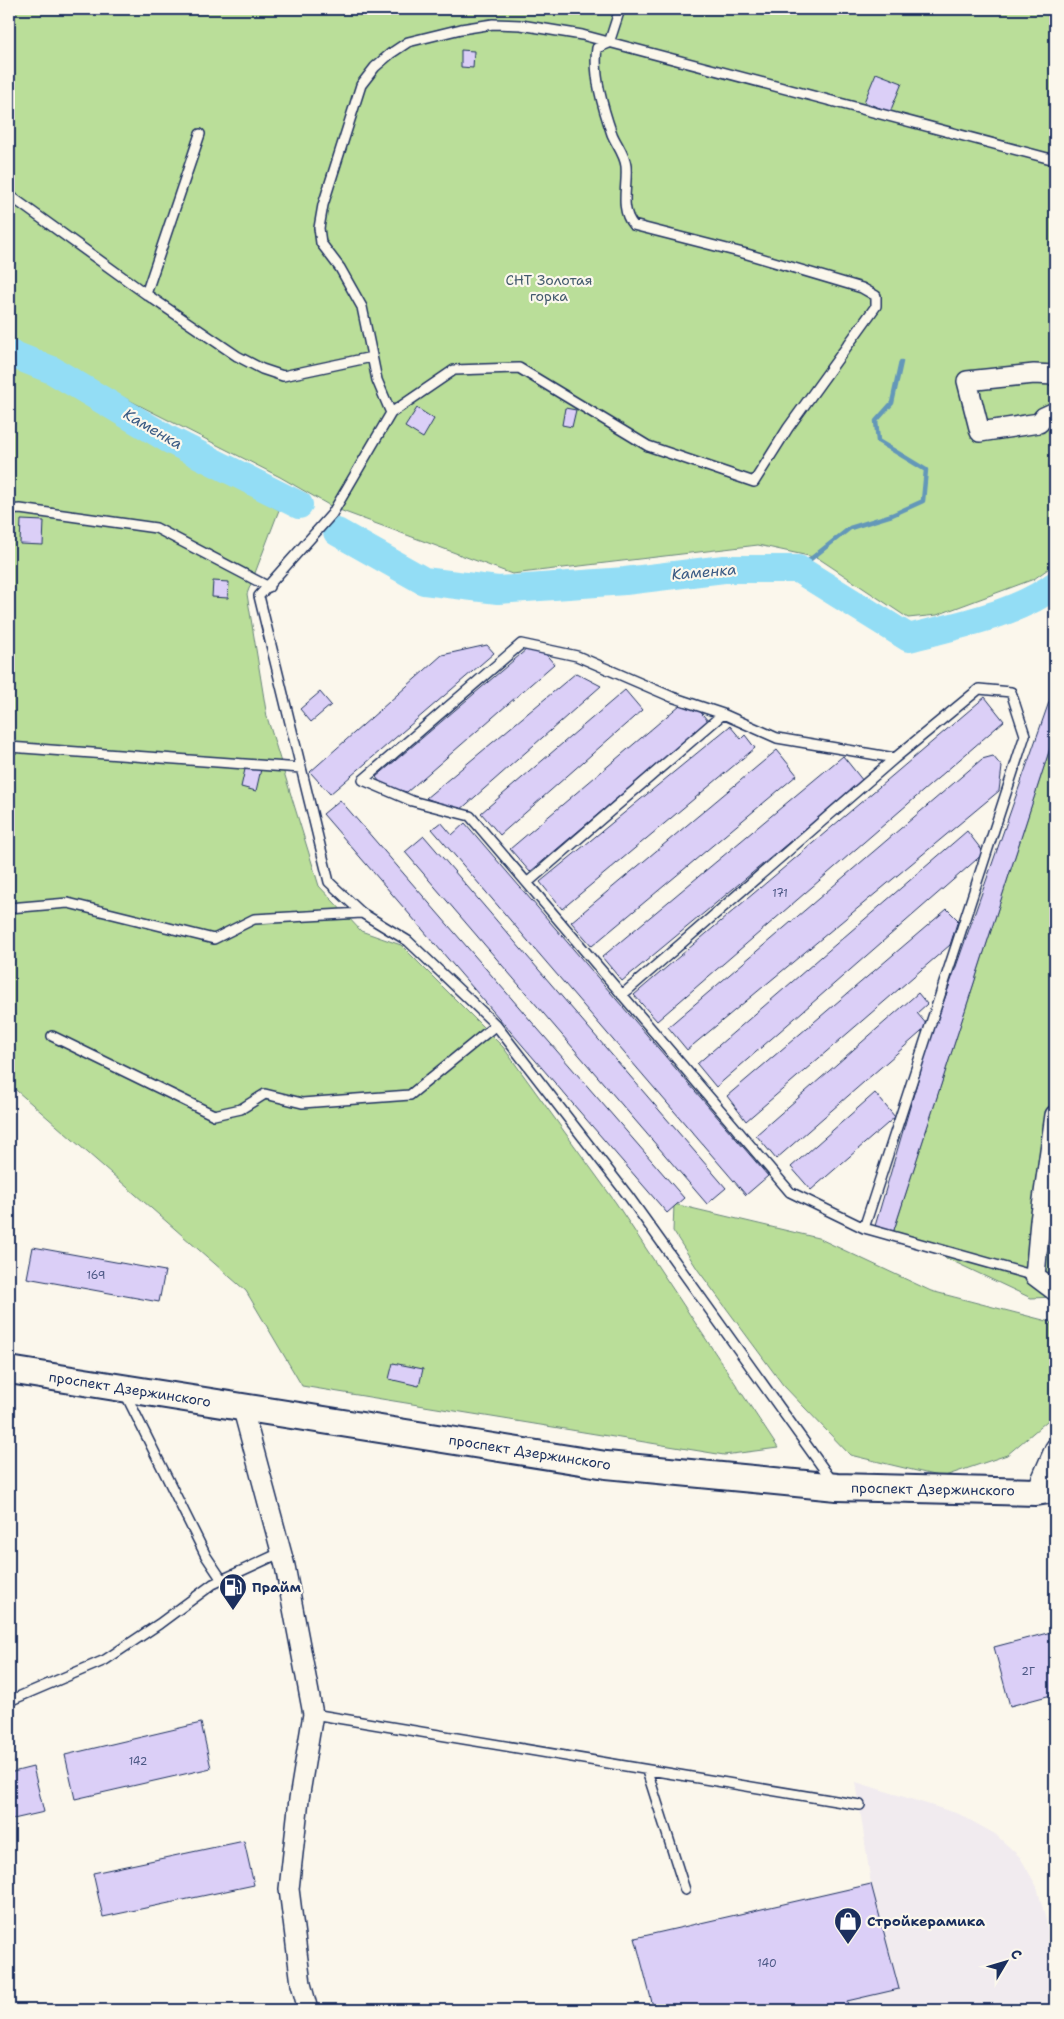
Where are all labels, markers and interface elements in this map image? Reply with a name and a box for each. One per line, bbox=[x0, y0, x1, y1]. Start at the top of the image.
park label: СНТ Золотая горка bbox=[506, 271, 592, 305]
water label: Каменка bbox=[120, 404, 186, 454]
water label: Каменка bbox=[671, 559, 737, 585]
house number: 171 bbox=[772, 886, 788, 901]
house number: 169 bbox=[87, 1268, 105, 1283]
street label: проспект Дзержинского bbox=[48, 1367, 212, 1411]
street label: проспект Дзержинского bbox=[448, 1430, 612, 1474]
street label: проспект Дзержинского bbox=[851, 1479, 1015, 1499]
fuel station icon: Прайм bbox=[218, 1572, 248, 1611]
place label: Прайм bbox=[252, 1578, 301, 1596]
house number: 2Г bbox=[1021, 1664, 1035, 1679]
house number: 142 bbox=[129, 1754, 147, 1769]
shop icon: Стройкерамика bbox=[833, 1906, 863, 1945]
place label: Стройкерамика bbox=[867, 1912, 986, 1930]
north arrow bbox=[982, 1936, 1032, 1986]
text: С bbox=[1007, 1945, 1026, 1963]
house number: 140 bbox=[757, 1956, 777, 1971]

